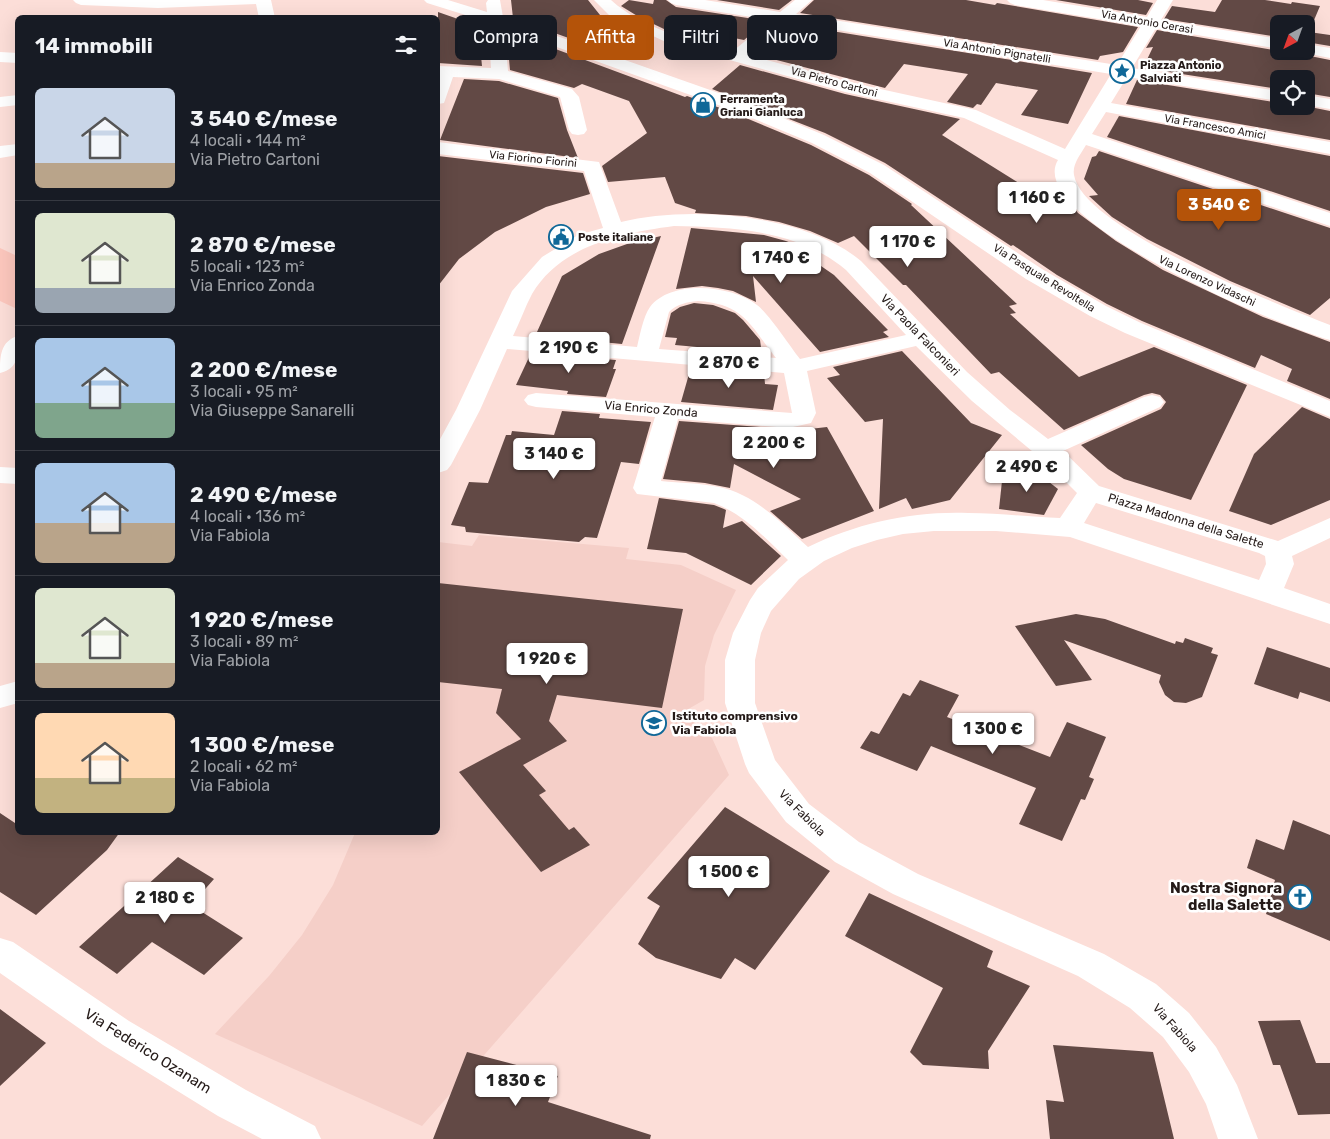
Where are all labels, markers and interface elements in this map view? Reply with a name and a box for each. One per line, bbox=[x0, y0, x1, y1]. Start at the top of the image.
street label: Via Antonio Cerasi bbox=[1100, 8, 1194, 36]
chip: Compra bbox=[455, 15, 557, 60]
chip: Affitta bbox=[567, 15, 654, 60]
chip: Filtri bbox=[664, 15, 737, 60]
chip: Nuovo bbox=[747, 15, 837, 60]
north arrow bbox=[1270, 15, 1315, 60]
map controls bbox=[1270, 15, 1315, 115]
icon: filters bbox=[392, 31, 420, 59]
text: 14 immobili bbox=[35, 33, 153, 58]
street label: Via Antonio Pignatelli bbox=[942, 36, 1052, 66]
place icon: Piazza Antonio Salviati bbox=[1109, 58, 1135, 84]
place label: Piazza Antonio Salviati bbox=[1140, 59, 1222, 85]
street label: Via Pietro Cartoni bbox=[789, 64, 879, 100]
button: locate bbox=[1270, 70, 1315, 115]
shop icon: Ferramenta Griani Gianluca bbox=[690, 92, 716, 118]
place label: Ferramenta Griani Gianluca bbox=[720, 93, 803, 119]
text: 3 540 €/mese bbox=[190, 106, 338, 131]
icon: home bbox=[75, 108, 135, 168]
street label: Via Francesco Amici bbox=[1163, 112, 1267, 142]
text: 4 locali · 144 m² bbox=[190, 131, 306, 150]
street label: Via Fiorino Fiorini bbox=[489, 148, 577, 170]
text: Via Pietro Cartoni bbox=[190, 150, 320, 169]
pin: 1 160 € bbox=[991, 182, 1083, 224]
text: 1 160 € bbox=[1009, 188, 1065, 207]
pin: 3 540 € bbox=[1173, 188, 1265, 231]
text: 3 540 € bbox=[1188, 195, 1250, 214]
public building icon: Poste italiane bbox=[548, 224, 574, 250]
pin: 1 170 € bbox=[862, 226, 954, 268]
place label: Poste italiane bbox=[578, 231, 654, 244]
text: 2 870 €/mese bbox=[190, 232, 336, 257]
text: 1 170 € bbox=[880, 232, 936, 251]
icon: home bbox=[75, 233, 135, 293]
street label: Via Pasquale Revoltella bbox=[991, 241, 1097, 315]
pin: 1 740 € bbox=[735, 242, 827, 284]
text: 1 740 € bbox=[752, 248, 810, 267]
street label: Via Lorenzo Vidaschi bbox=[1156, 253, 1258, 309]
text: 5 locali · 123 m² bbox=[190, 257, 305, 276]
text: Via Enrico Zonda bbox=[190, 276, 315, 295]
street label: Via Paola Falconieri bbox=[877, 291, 963, 379]
pin: 2 190 € bbox=[523, 332, 615, 374]
text: 2 190 € bbox=[540, 338, 598, 357]
pin: 2 870 € bbox=[683, 346, 775, 389]
text: 2 870 € bbox=[699, 353, 759, 372]
text: 2 200 €/mese bbox=[190, 357, 337, 382]
icon: home bbox=[75, 358, 135, 418]
text: 3 locali · 95 m² bbox=[190, 382, 298, 401]
street label: Via Enrico Zonda bbox=[604, 398, 698, 420]
text: Via Giuseppe Sanarelli bbox=[190, 401, 354, 420]
pin: 2 200 € bbox=[728, 426, 820, 469]
text: 2 200 € bbox=[743, 433, 805, 452]
pin: 3 140 € bbox=[508, 438, 600, 480]
text: 3 140 € bbox=[524, 444, 584, 463]
pin: 2 490 € bbox=[981, 450, 1073, 493]
text: 2 490 € bbox=[996, 457, 1058, 476]
text: 2 490 €/mese bbox=[190, 482, 337, 507]
icon: home bbox=[75, 483, 135, 543]
street label: Piazza Madonna della Salette bbox=[1106, 491, 1266, 552]
text: 4 locali · 136 m² bbox=[190, 507, 305, 526]
text: Via Fabiola bbox=[190, 526, 270, 545]
text: 1 920 €/mese bbox=[190, 607, 333, 632]
icon: home bbox=[75, 608, 135, 668]
text: 3 locali · 89 m² bbox=[190, 632, 298, 651]
pin: 1 920 € bbox=[501, 642, 593, 685]
text: 1 920 € bbox=[518, 649, 576, 668]
text: Via Fabiola bbox=[190, 651, 270, 670]
place label: Istituto comprensivo Via Fabiola bbox=[672, 709, 798, 737]
school or university icon: Istituto comprensivo Via Fabiola bbox=[641, 710, 667, 736]
pin: 1 300 € bbox=[947, 712, 1039, 755]
text: 1 300 € bbox=[963, 719, 1023, 738]
text: 1 300 €/mese bbox=[190, 732, 334, 757]
icon: home bbox=[75, 733, 135, 793]
text: 2 locali · 62 m² bbox=[190, 757, 298, 776]
text: Via Fabiola bbox=[190, 776, 270, 795]
street label: Via Fabiola bbox=[776, 787, 828, 839]
pin: 1 500 € bbox=[683, 856, 775, 898]
text: 1 500 € bbox=[699, 862, 759, 881]
place label: Nostra Signora della Salette bbox=[1170, 879, 1282, 914]
pin: 2 180 € bbox=[119, 882, 211, 924]
church icon: Nostra Signora della Salette bbox=[1287, 884, 1313, 910]
text: 2 180 € bbox=[135, 888, 195, 907]
street label: Via Fabiola bbox=[1150, 1001, 1200, 1055]
street label: Via Federico Ozanam bbox=[81, 1005, 215, 1097]
pin: 1 830 € bbox=[470, 1064, 562, 1107]
text: 1 830 € bbox=[486, 1071, 546, 1090]

